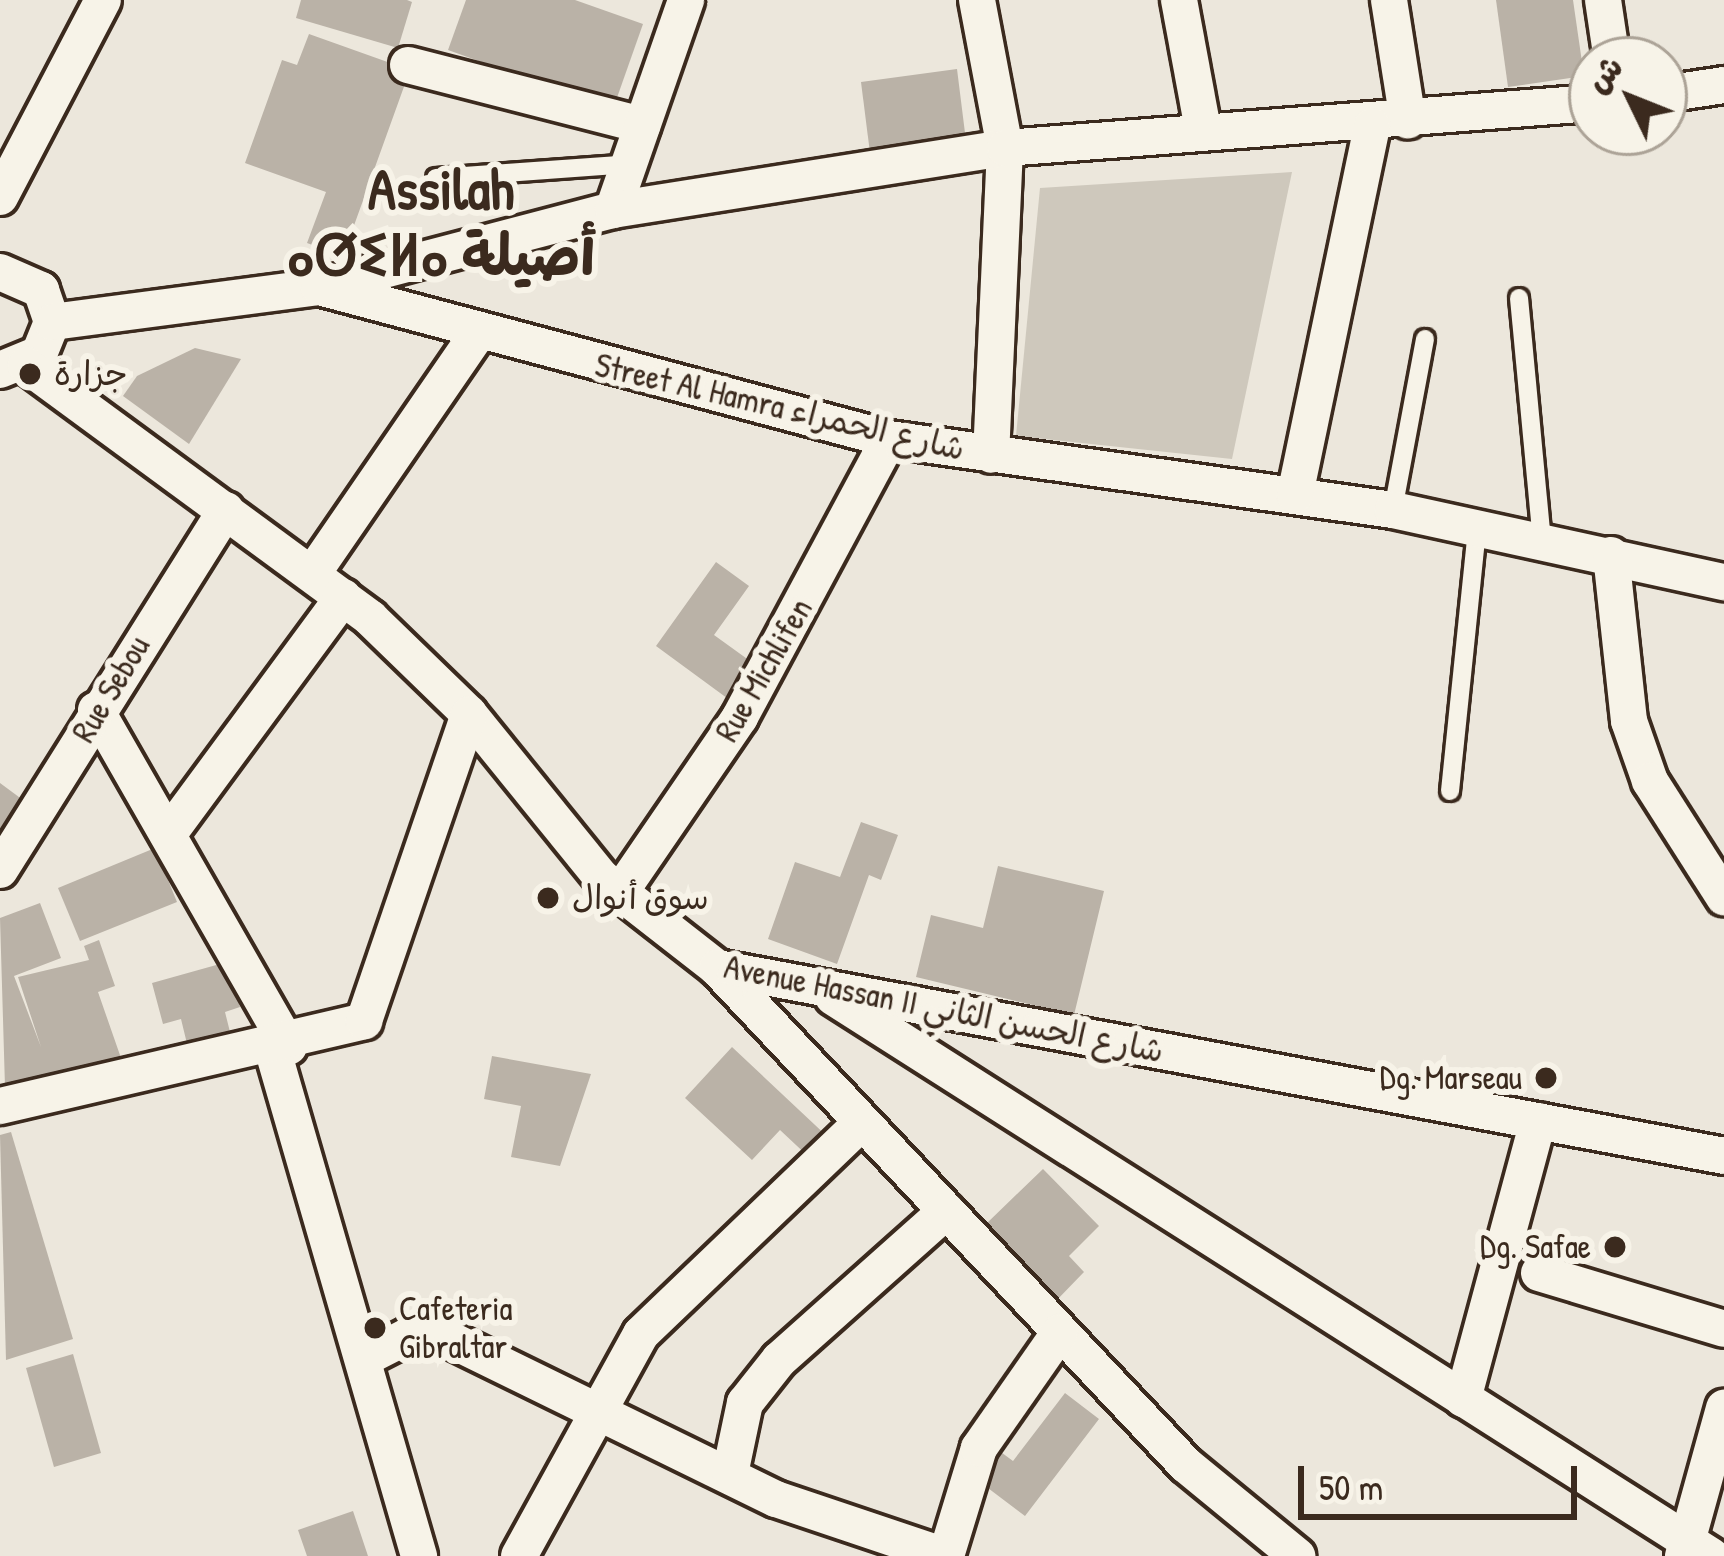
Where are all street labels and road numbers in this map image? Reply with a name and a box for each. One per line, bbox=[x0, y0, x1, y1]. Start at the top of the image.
street label: Street Al Hamra شارع الحمراء bbox=[591, 345, 969, 469]
street label: Rue Michlifen bbox=[707, 591, 821, 749]
street label: Rue Sebou bbox=[64, 629, 158, 749]
street label: Avenue Hassan II شارع الحسن الثاني bbox=[721, 947, 1167, 1071]

